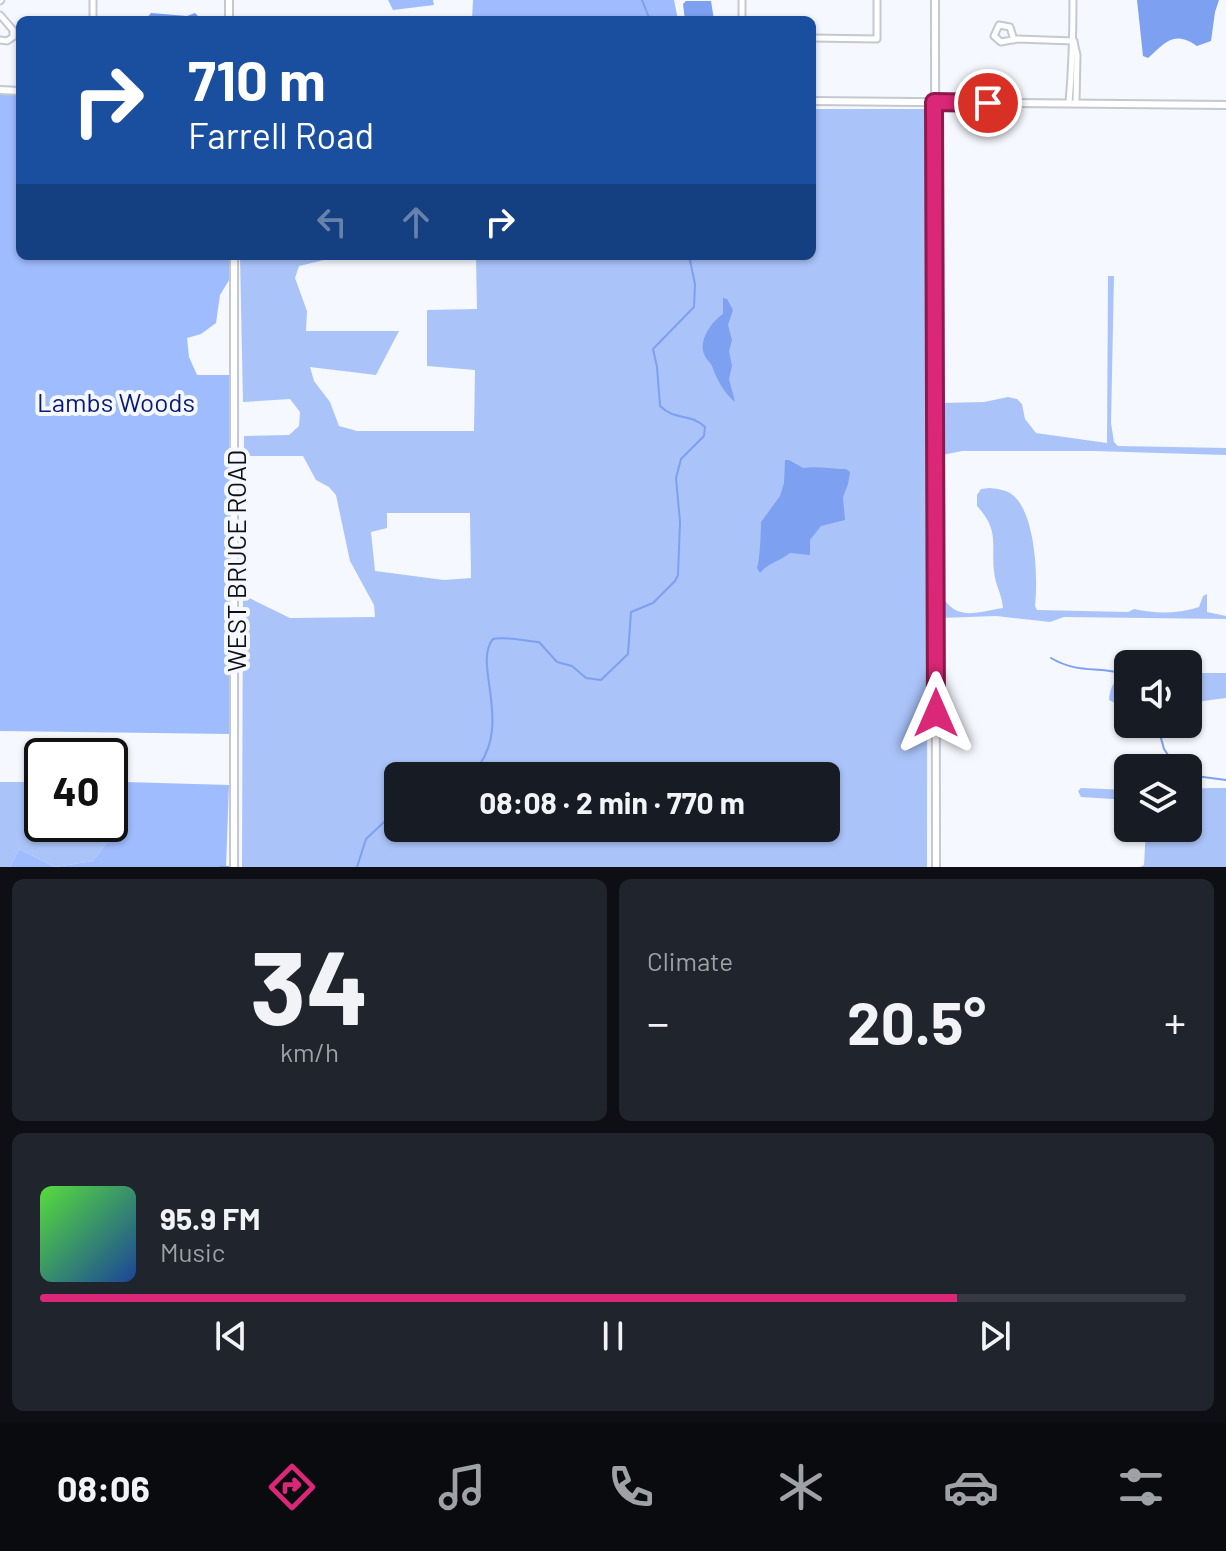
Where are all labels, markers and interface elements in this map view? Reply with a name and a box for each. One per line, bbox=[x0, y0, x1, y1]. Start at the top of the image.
text: 710 m bbox=[188, 45, 326, 112]
icon: right bbox=[56, 48, 160, 152]
pin bbox=[954, 69, 1022, 137]
icon: arrive bbox=[966, 81, 1010, 125]
text: Farrell Road bbox=[188, 113, 374, 156]
icon: left bbox=[310, 200, 354, 244]
icon: ahead bbox=[394, 200, 438, 244]
icon: right bbox=[478, 200, 522, 244]
park label: Lambs Woods bbox=[37, 386, 195, 417]
street label: WEST BRUCE ROAD bbox=[220, 450, 251, 672]
map controls bbox=[1114, 650, 1202, 842]
button: sound bbox=[1114, 650, 1202, 738]
position arrow bbox=[894, 671, 978, 755]
speed limit sign: 40 bbox=[24, 738, 128, 842]
button: layers bbox=[1114, 754, 1202, 842]
text: 08:08 · 2 min · 770 m bbox=[479, 784, 745, 820]
text: 34 bbox=[250, 921, 369, 1046]
text: Climate bbox=[647, 945, 733, 976]
text: 20.5° bbox=[847, 985, 986, 1057]
text: − bbox=[647, 995, 669, 1048]
text: + bbox=[1164, 995, 1186, 1048]
text: km/h bbox=[280, 1036, 339, 1067]
text: 95.9 FM bbox=[160, 1200, 260, 1236]
text: Music bbox=[160, 1236, 225, 1267]
icon: previous bbox=[209, 1314, 253, 1358]
icon: pause bbox=[591, 1314, 635, 1358]
icon: next bbox=[973, 1314, 1017, 1358]
icon: directions bbox=[264, 1459, 320, 1515]
icon: music bbox=[434, 1459, 490, 1515]
icon: phone bbox=[603, 1459, 659, 1515]
icon: climate bbox=[773, 1459, 829, 1515]
icon: car bbox=[943, 1459, 999, 1515]
icon: filters bbox=[1113, 1459, 1169, 1515]
text: 08:06 bbox=[57, 1466, 150, 1509]

